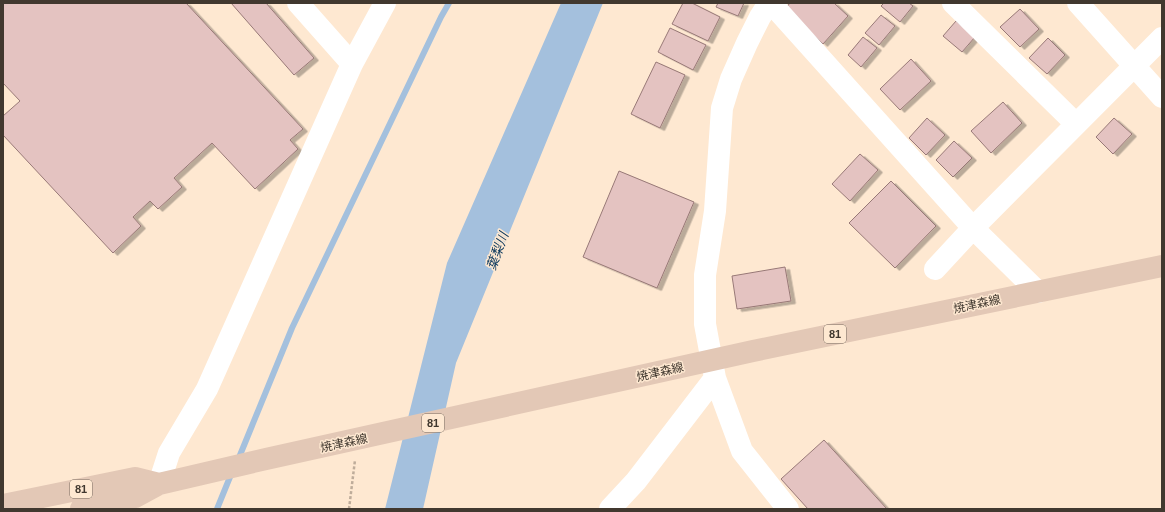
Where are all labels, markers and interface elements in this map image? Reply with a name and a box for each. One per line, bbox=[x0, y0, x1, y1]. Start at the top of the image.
water label: 葉梨川 bbox=[484, 228, 512, 272]
street label: 焼津森線 bbox=[952, 292, 1002, 316]
road number: 81 bbox=[824, 325, 846, 343]
street label: 焼津森線 bbox=[635, 360, 685, 384]
road number: 81 bbox=[422, 414, 444, 432]
street label: 焼津森線 bbox=[319, 431, 369, 455]
road number: 81 bbox=[70, 480, 92, 498]

